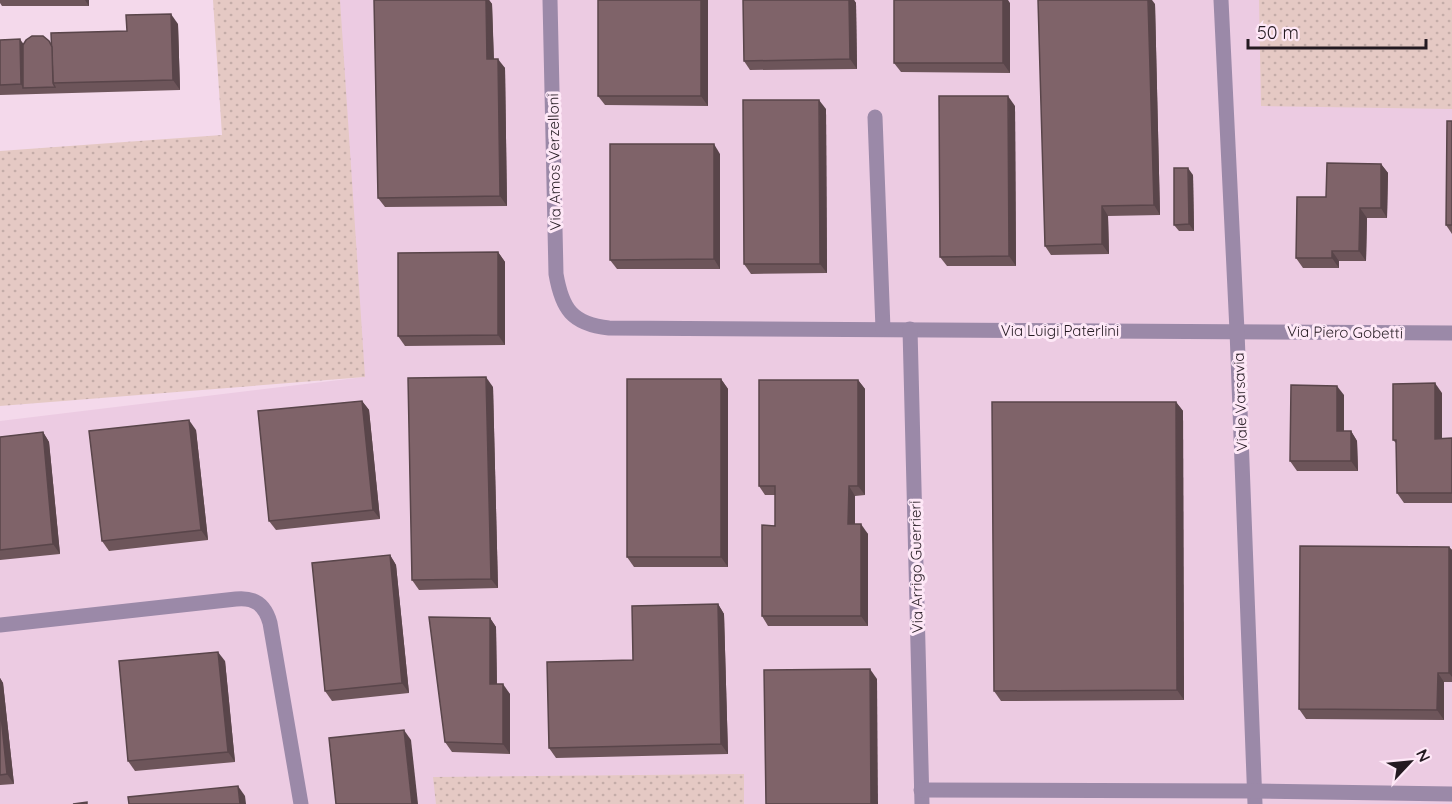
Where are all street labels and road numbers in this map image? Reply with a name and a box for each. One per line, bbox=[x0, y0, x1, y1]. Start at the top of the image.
street label: Via Amos Verzelloni bbox=[543, 93, 565, 231]
street label: Via Luigi Paterlini bbox=[1001, 321, 1119, 340]
street label: Via Piero Gobetti bbox=[1287, 321, 1403, 343]
street label: Viale Varsavia bbox=[1229, 352, 1251, 452]
street label: Via Arrigo Guerrieri bbox=[905, 500, 927, 634]

